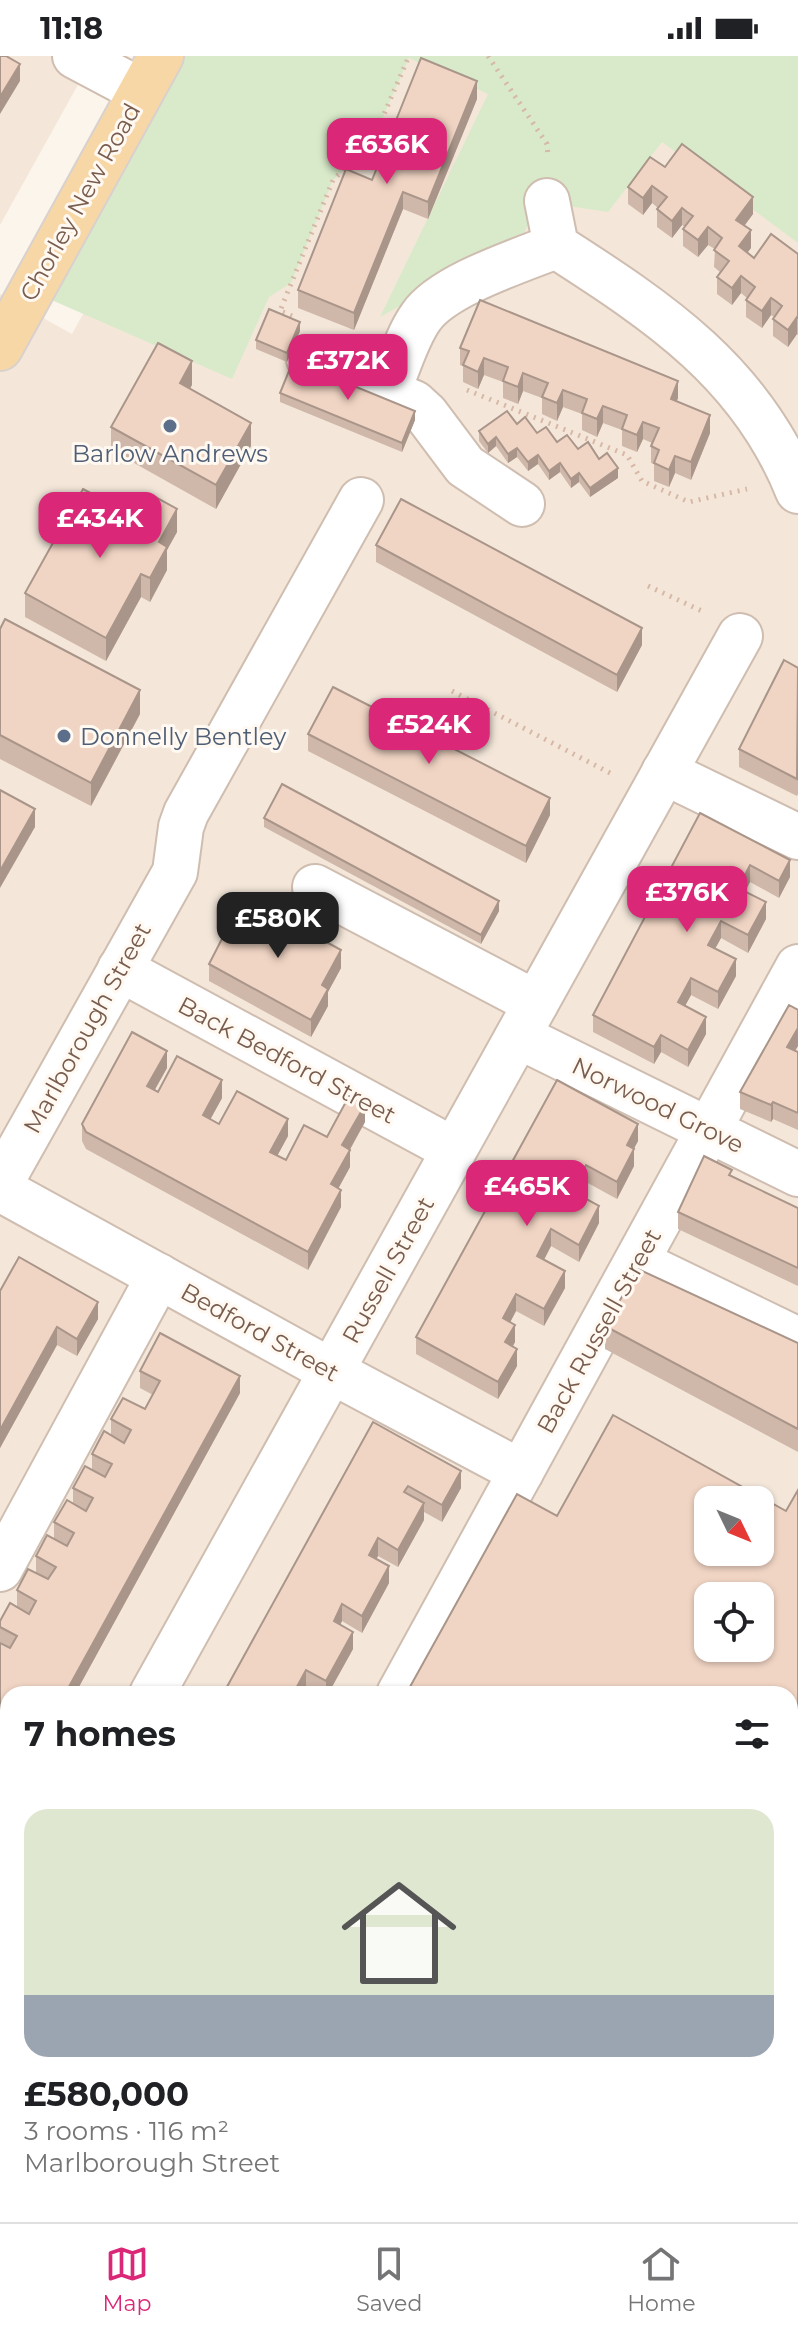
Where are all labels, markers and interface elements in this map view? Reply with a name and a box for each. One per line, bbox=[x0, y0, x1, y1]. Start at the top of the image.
text: 11:18 bbox=[40, 10, 103, 47]
street label: Chorley New Road bbox=[14, 98, 146, 306]
pin: £636K bbox=[331, 118, 443, 186]
text: £636K bbox=[345, 128, 429, 160]
pin: £372K bbox=[292, 334, 404, 402]
text: £372K bbox=[307, 344, 389, 376]
marker: Barlow Andrews bbox=[161, 417, 179, 435]
place label: Barlow Andrews bbox=[72, 439, 268, 468]
pin: £434K bbox=[44, 492, 156, 560]
text: £434K bbox=[57, 502, 144, 534]
pin: £524K bbox=[373, 698, 485, 766]
text: £524K bbox=[387, 708, 471, 740]
place label: Donnelly Bentley bbox=[80, 722, 286, 751]
marker: Donnelly Bentley bbox=[55, 727, 73, 745]
pin: £376K bbox=[631, 866, 743, 934]
text: £376K bbox=[645, 876, 729, 908]
pin: £580K bbox=[222, 892, 334, 960]
text: £580K bbox=[235, 902, 321, 934]
street label: Marlborough Street bbox=[17, 917, 157, 1138]
street label: Back Bedford Street bbox=[173, 990, 401, 1130]
street label: Norwood Grove bbox=[567, 1051, 749, 1159]
pin: £465K bbox=[471, 1160, 583, 1228]
text: £465K bbox=[484, 1170, 570, 1202]
street label: Russell Street bbox=[336, 1191, 440, 1348]
street label: Back Russell Street bbox=[531, 1223, 667, 1438]
street label: Bedford Street bbox=[176, 1277, 344, 1388]
north arrow bbox=[694, 1486, 774, 1566]
map controls bbox=[694, 1486, 774, 1662]
button: locate bbox=[694, 1582, 774, 1662]
icon: filters bbox=[730, 1712, 774, 1756]
text: 7 homes bbox=[24, 1713, 176, 1755]
icon: home bbox=[327, 1861, 471, 2005]
text: £580,000 bbox=[24, 2073, 189, 2115]
text: 3 rooms · 116 m² bbox=[24, 2115, 229, 2147]
text: Marlborough Street bbox=[24, 2147, 280, 2179]
tab: Map bbox=[102, 2242, 151, 2317]
tab: Saved bbox=[356, 2242, 422, 2317]
tab: Home bbox=[627, 2242, 696, 2317]

